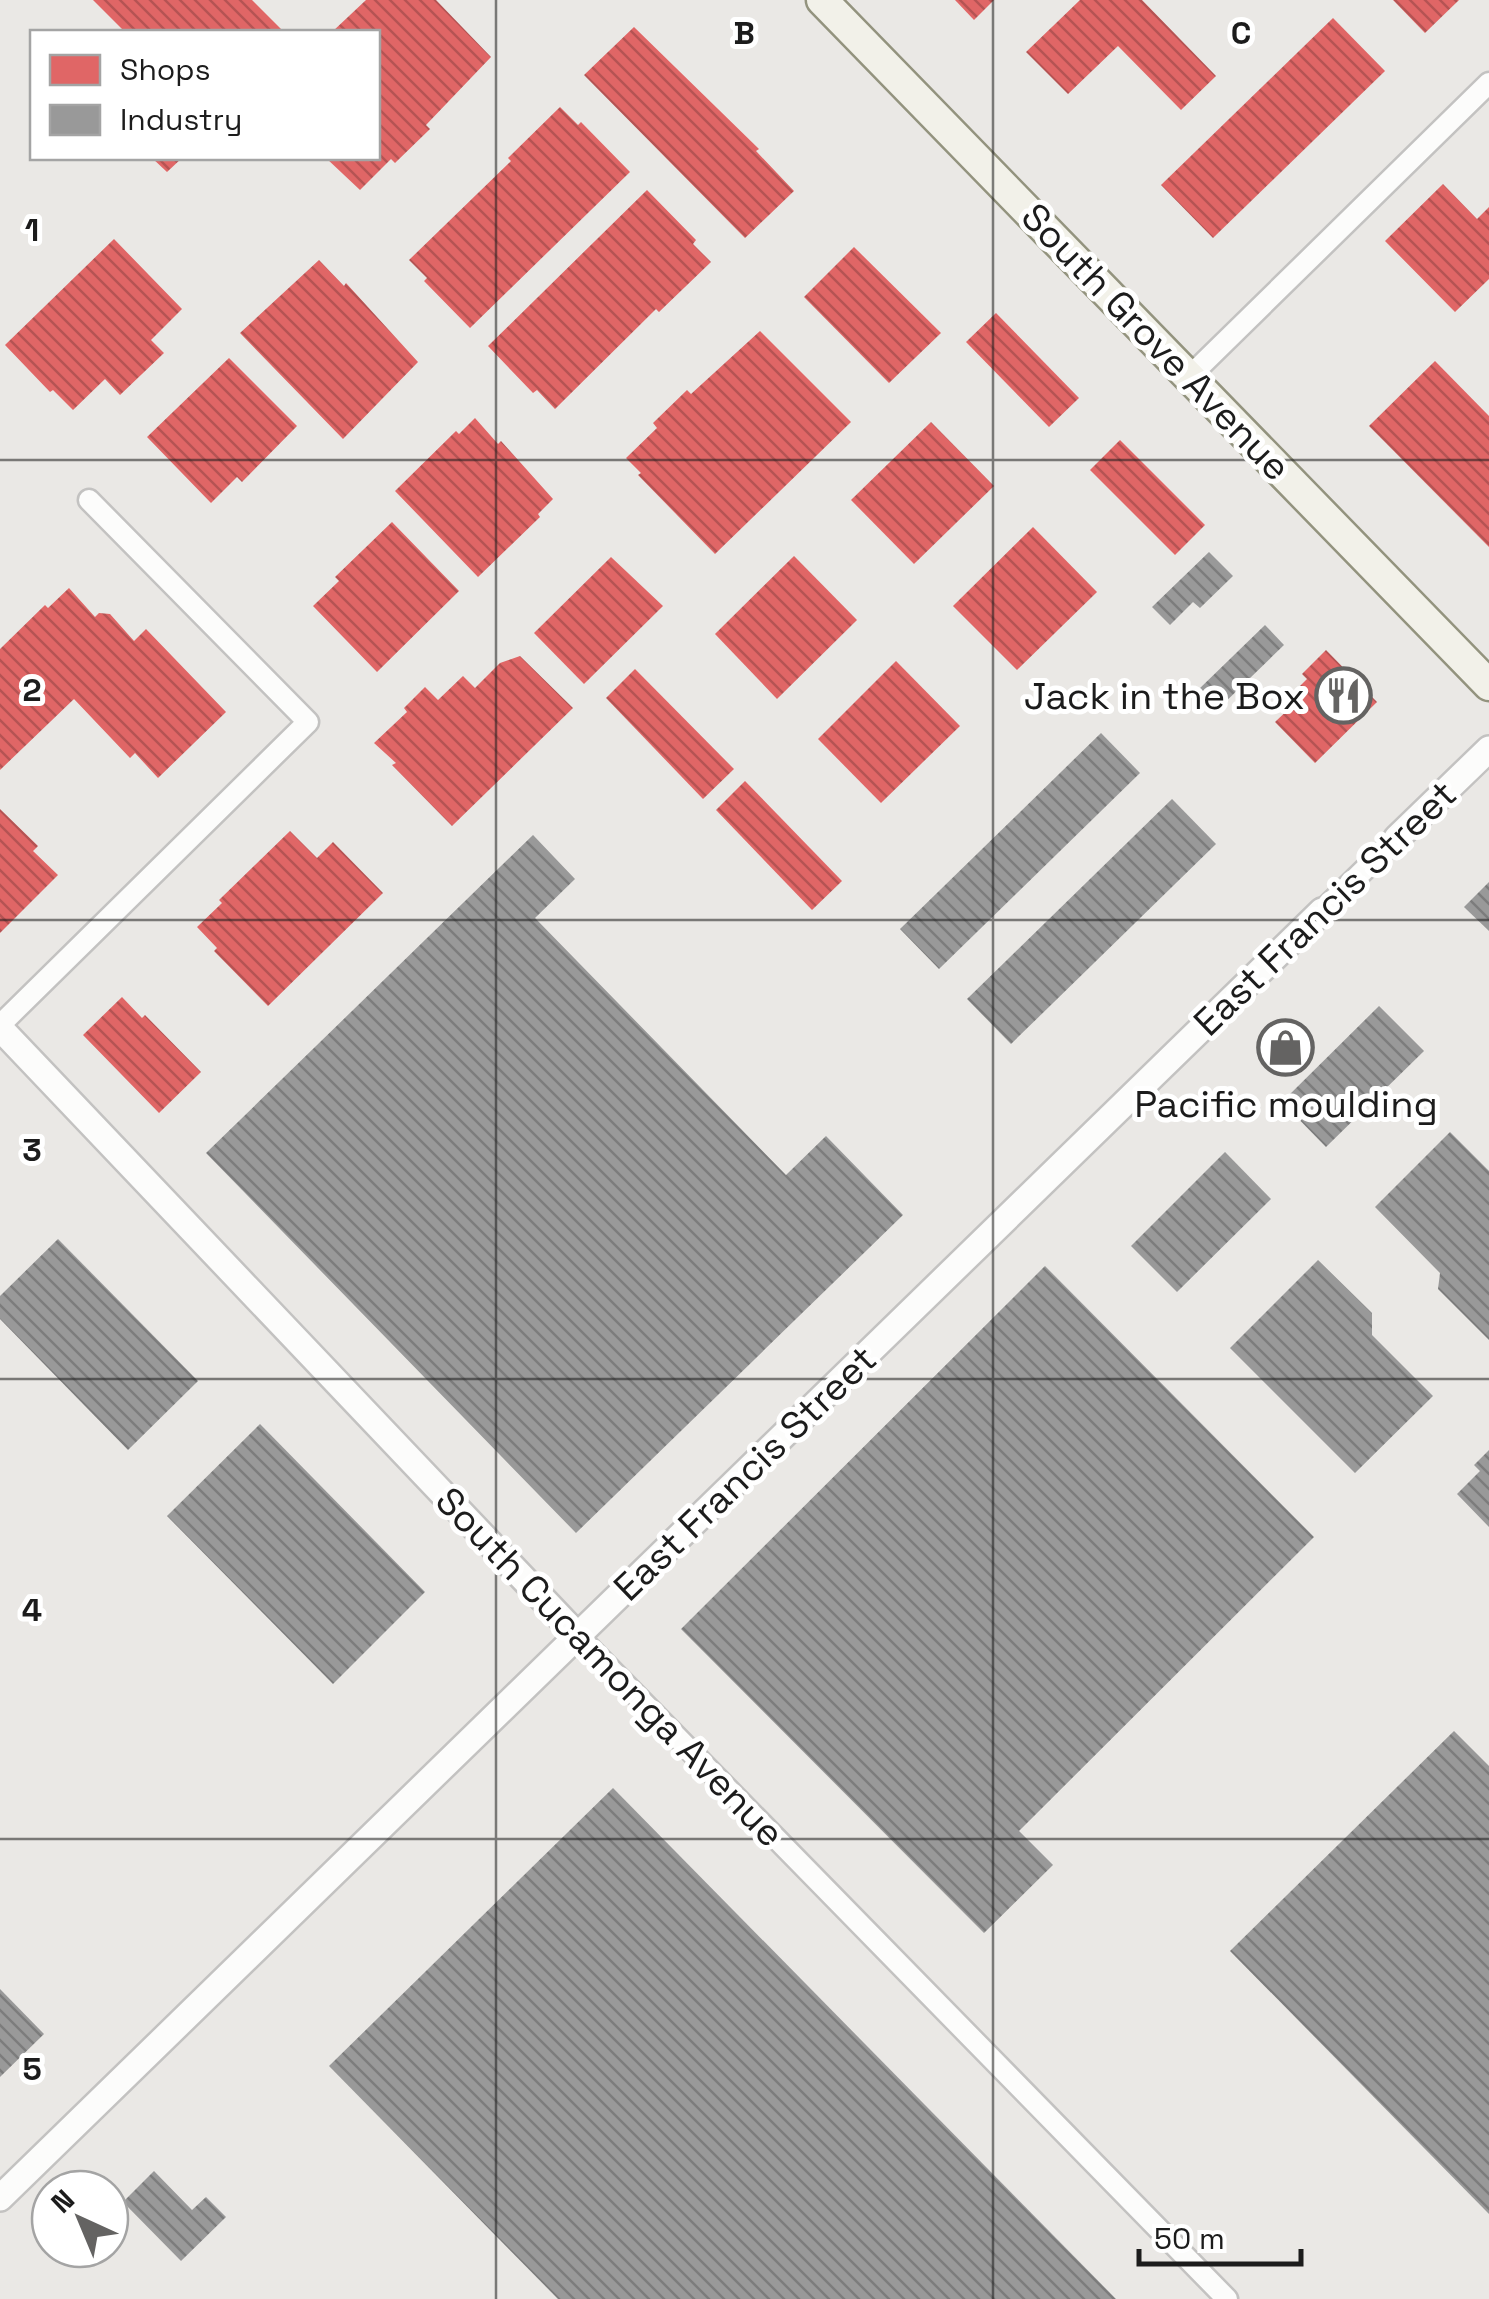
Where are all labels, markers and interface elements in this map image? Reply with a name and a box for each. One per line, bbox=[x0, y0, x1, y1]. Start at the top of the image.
text: B bbox=[733, 13, 755, 53]
text: C bbox=[1231, 13, 1251, 53]
legend bbox=[30, 30, 380, 160]
text: Shops bbox=[120, 50, 210, 89]
text: Industry bbox=[120, 100, 242, 139]
street label: South Grove Avenue bbox=[1011, 193, 1301, 491]
text: 1 bbox=[25, 210, 39, 250]
restaurant icon: Jack in the Box bbox=[1314, 666, 1374, 726]
text: 2 bbox=[22, 670, 42, 710]
place label: Jack in the Box bbox=[1024, 672, 1305, 720]
street label: East Francis Street bbox=[1183, 770, 1467, 1046]
shop icon: Pacific moulding bbox=[1256, 1017, 1316, 1077]
place label: Pacific moulding bbox=[1134, 1080, 1438, 1128]
text: 3 bbox=[22, 1130, 42, 1170]
street label: East Francis Street bbox=[603, 1335, 887, 1611]
street label: South Cucamonga Avenue bbox=[425, 1477, 795, 1857]
text: 4 bbox=[22, 1590, 42, 1630]
text: 5 bbox=[22, 2049, 42, 2089]
north arrow bbox=[30, 2169, 130, 2269]
text: N bbox=[43, 2182, 82, 2220]
scale bar bbox=[1139, 2204, 1302, 2266]
text: 50 m bbox=[1154, 2219, 1225, 2258]

